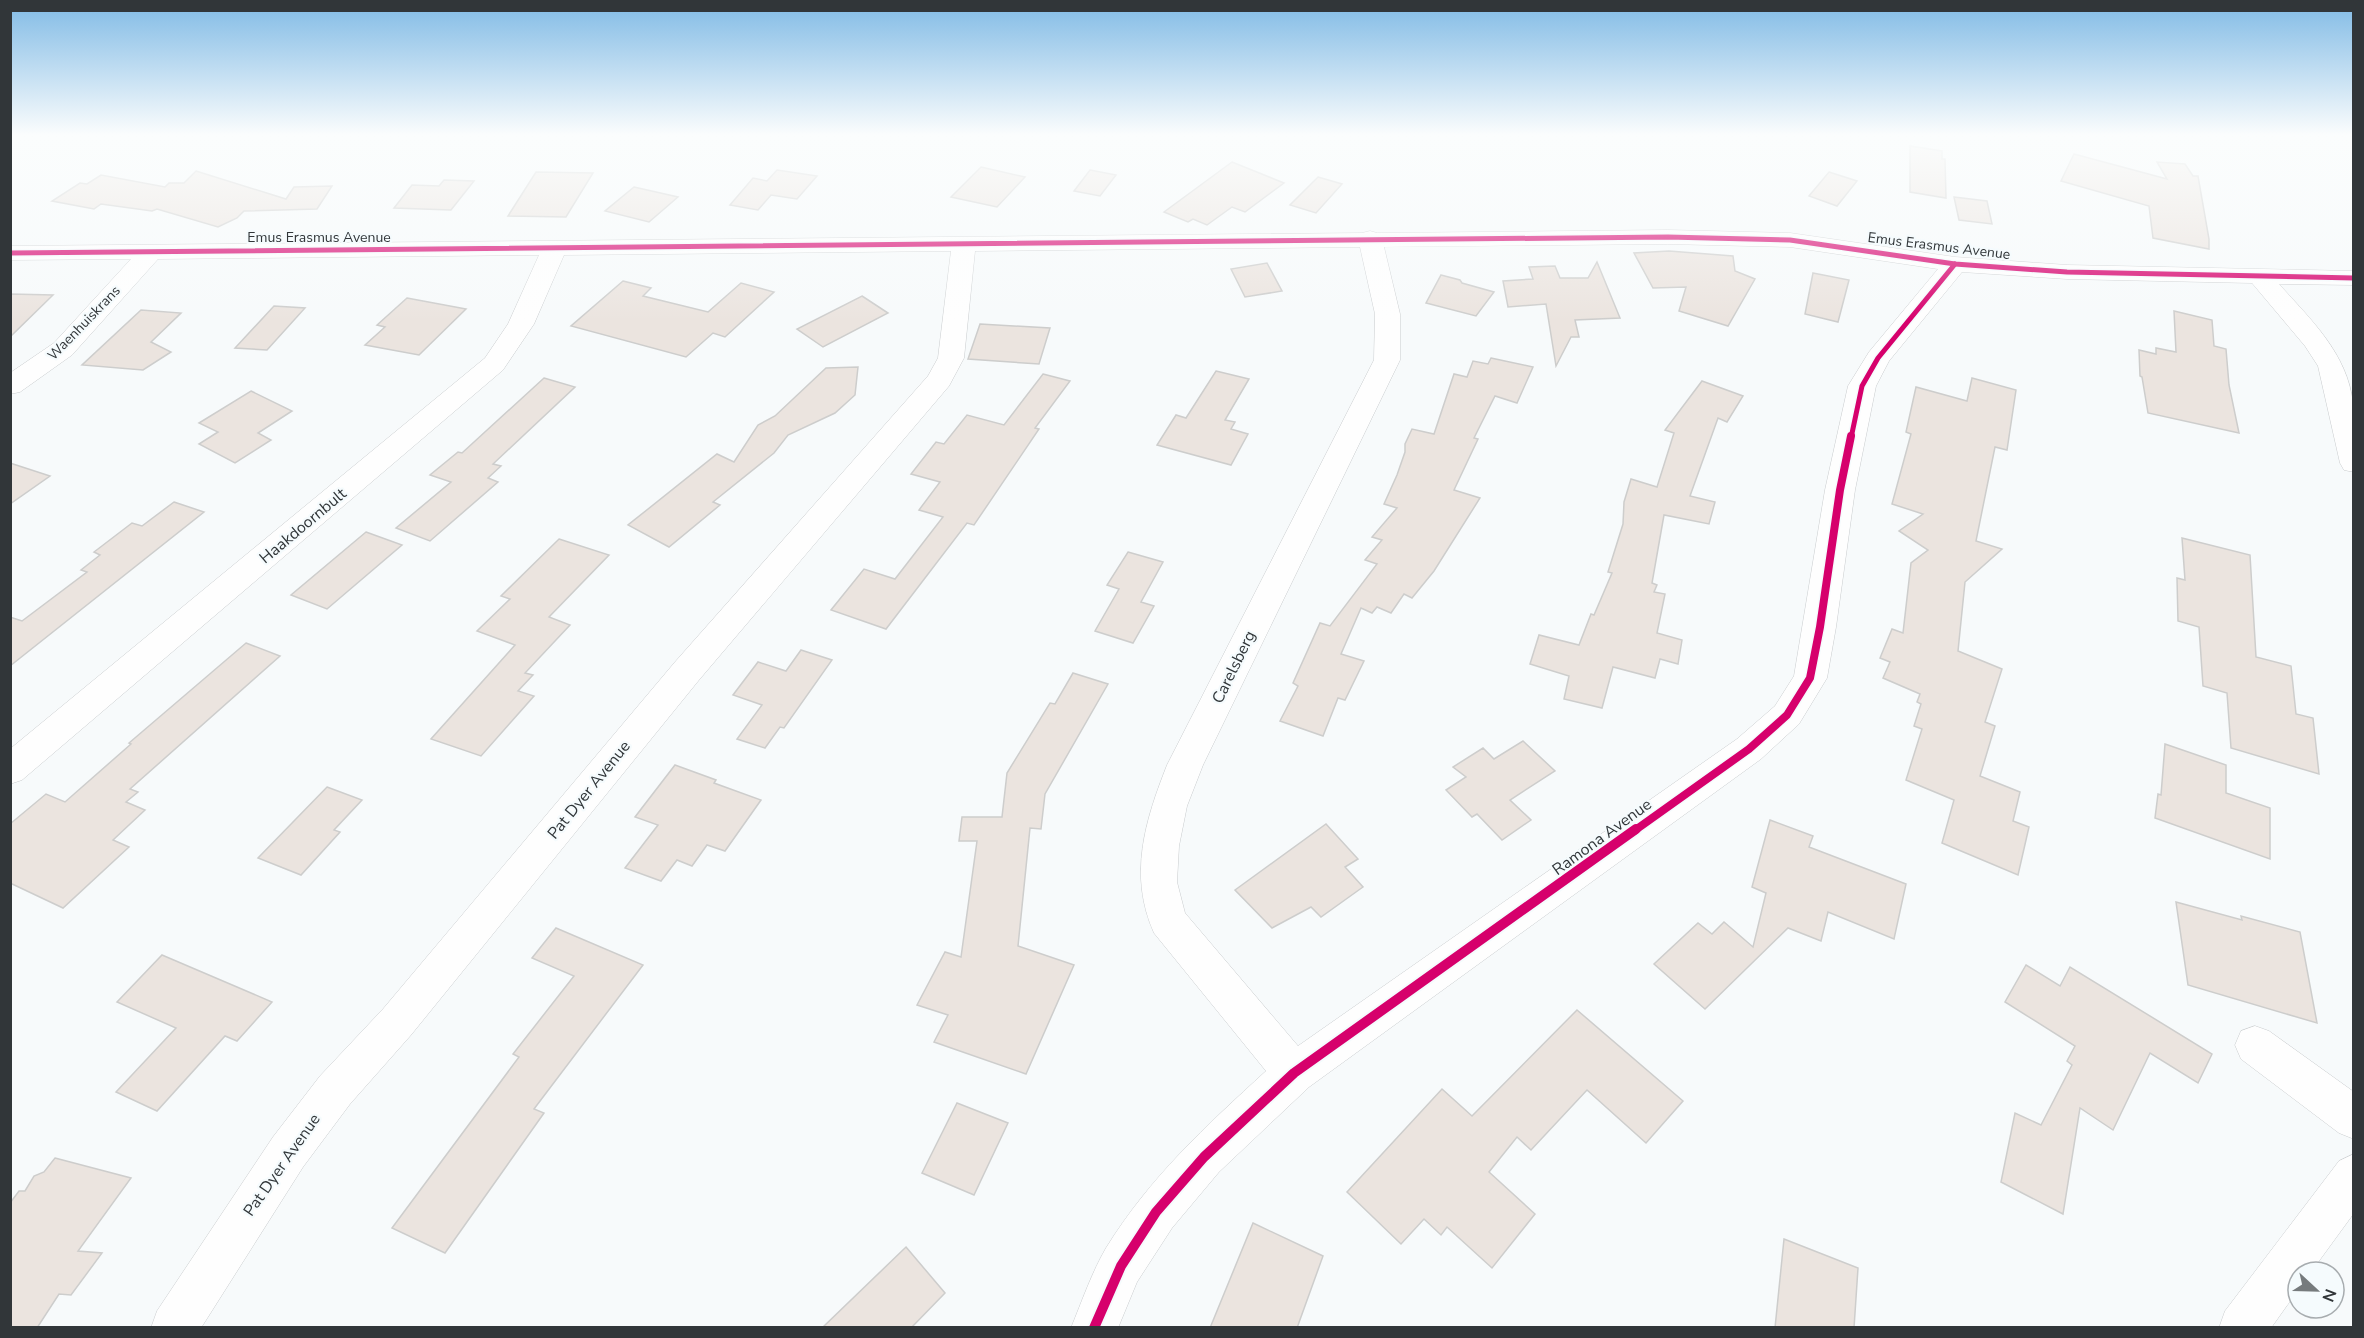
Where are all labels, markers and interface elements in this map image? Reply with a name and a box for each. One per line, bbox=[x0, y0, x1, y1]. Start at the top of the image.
street label: Emus Erasmus Avenue bbox=[247, 228, 391, 247]
street label: Emus Erasmus Avenue bbox=[1867, 228, 2011, 264]
street label: Waenhuiskrans bbox=[43, 281, 125, 365]
street label: Haakdoornbult bbox=[255, 483, 351, 569]
street label: Carelsberg bbox=[1207, 627, 1261, 707]
street label: Pat Dyer Avenue bbox=[542, 736, 636, 844]
street label: Ramona Avenue bbox=[1548, 793, 1656, 881]
street label: Pat Dyer Avenue bbox=[238, 1109, 326, 1221]
north arrow bbox=[2286, 1260, 2346, 1320]
text: N bbox=[2317, 1286, 2341, 1305]

